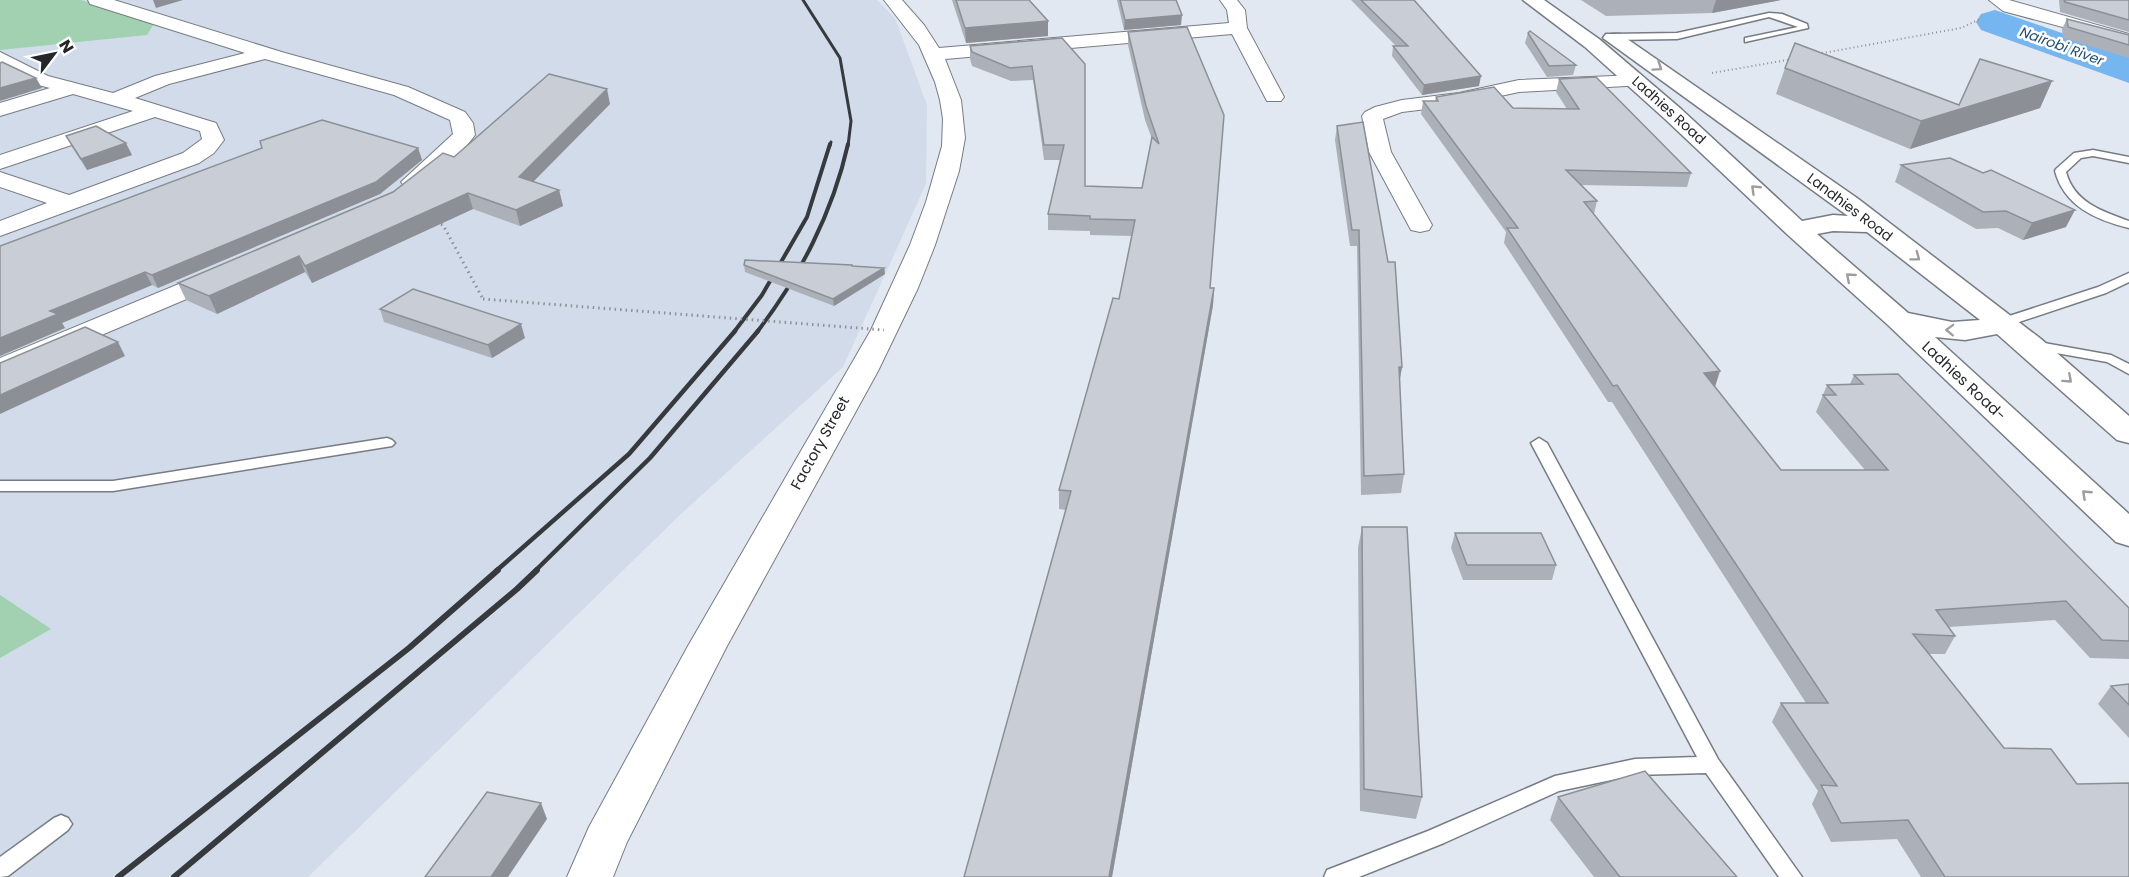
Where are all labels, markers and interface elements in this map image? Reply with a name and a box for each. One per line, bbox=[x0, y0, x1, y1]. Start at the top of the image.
water label: Nairobi River bbox=[2017, 22, 2107, 71]
north arrow bbox=[24, 24, 84, 84]
text: N bbox=[53, 35, 79, 58]
one-way arrow bbox=[1651, 60, 1662, 71]
street label: Ladhies Road bbox=[1628, 71, 1710, 149]
street label: Landhies Road bbox=[1803, 168, 1897, 246]
one-way arrow bbox=[1751, 186, 1762, 197]
one-way arrow bbox=[1909, 250, 1920, 261]
one-way arrow bbox=[1846, 273, 1857, 284]
one-way arrow bbox=[1945, 324, 1954, 337]
street label: Ladhies Road- bbox=[1918, 336, 2011, 425]
one-way arrow bbox=[2062, 372, 2072, 383]
street label: Factory Street bbox=[785, 392, 854, 493]
one-way arrow bbox=[2082, 490, 2093, 501]

